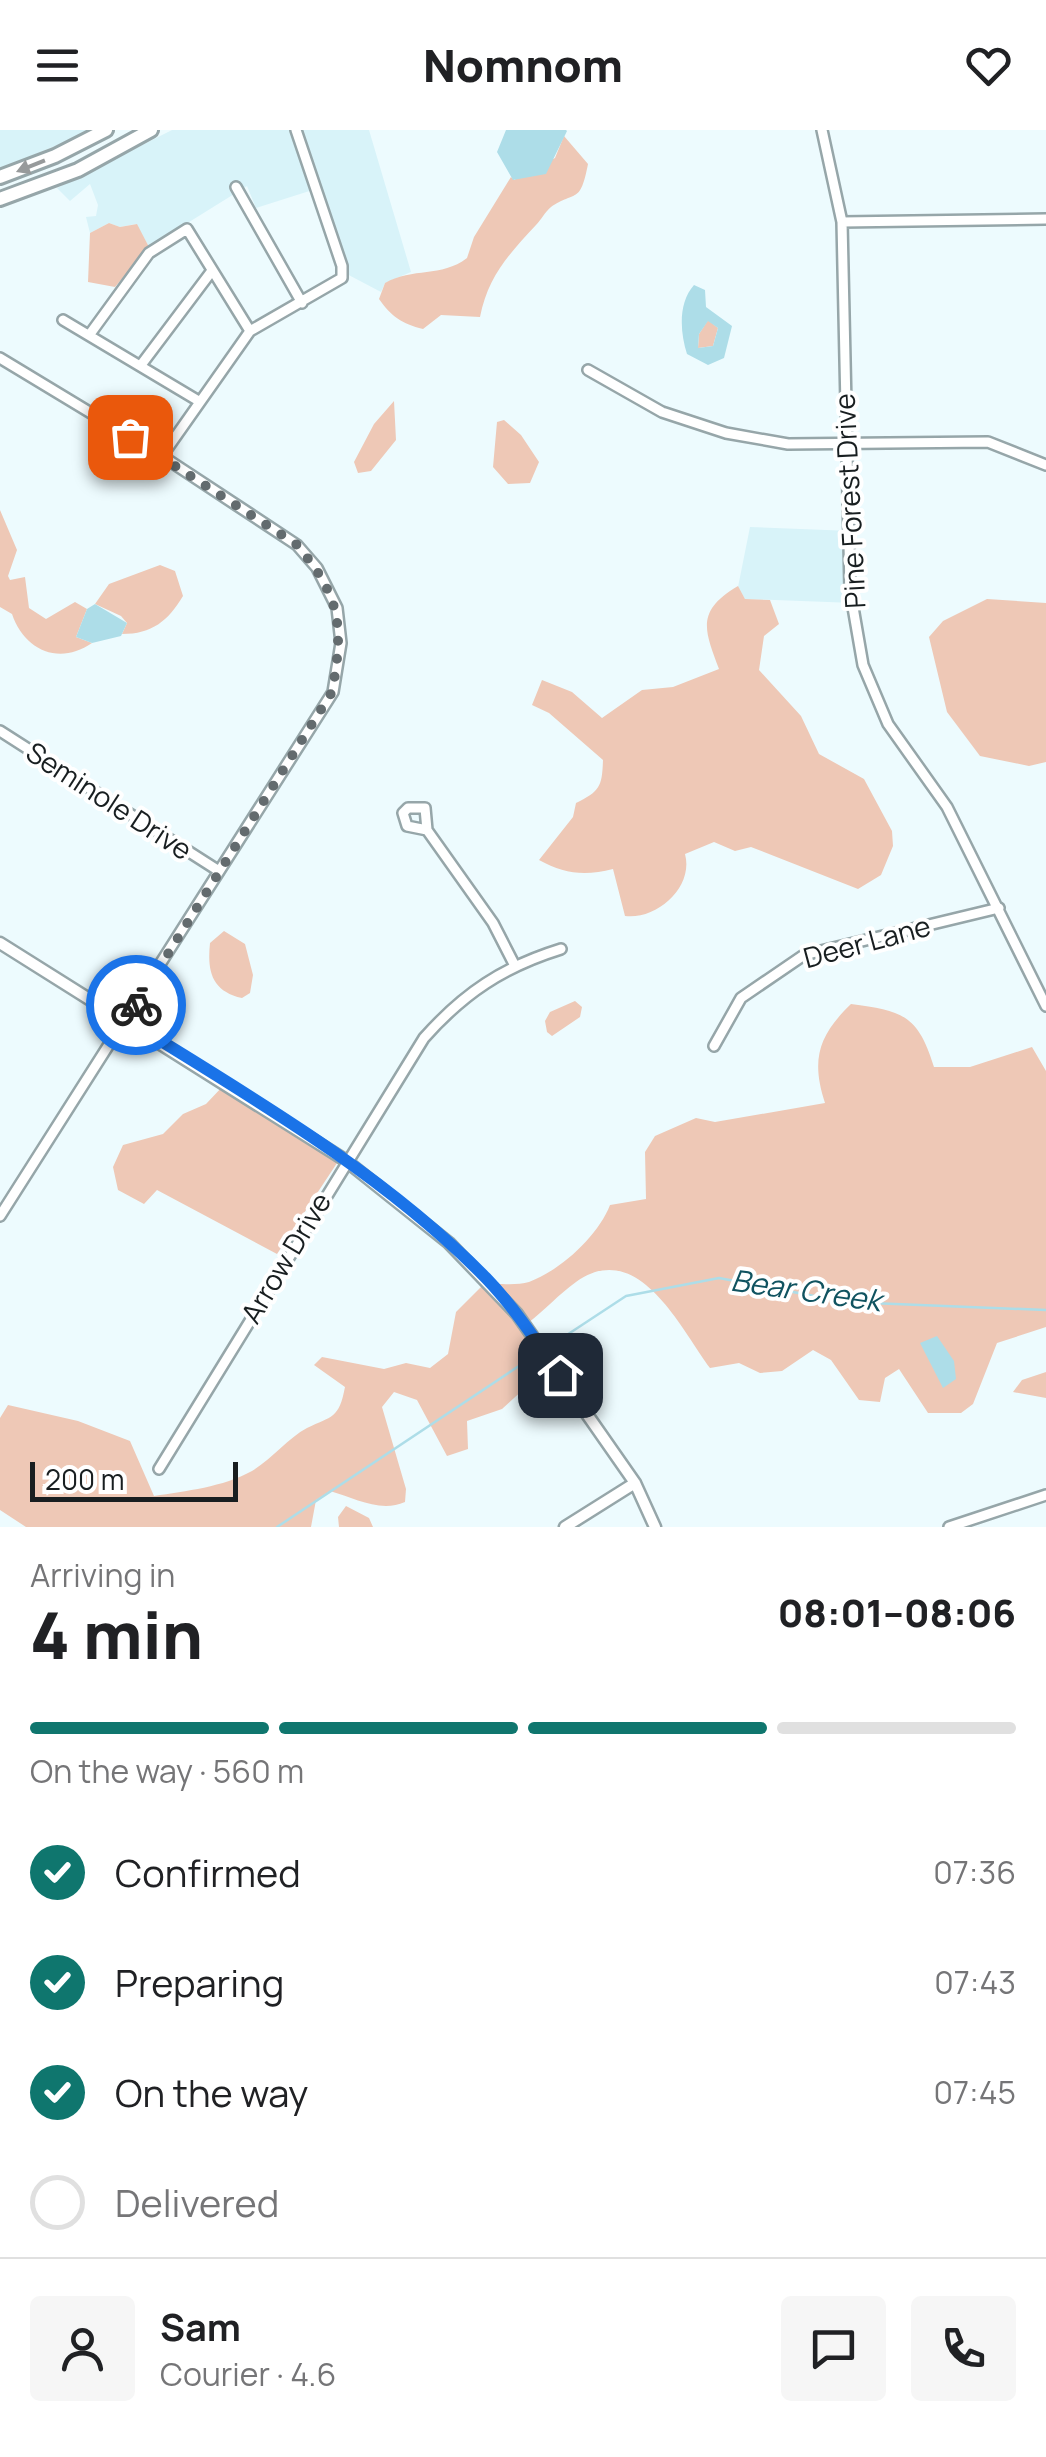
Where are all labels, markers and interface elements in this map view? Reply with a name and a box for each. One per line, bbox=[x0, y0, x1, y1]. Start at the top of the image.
text: Nomnom bbox=[423, 34, 623, 96]
icon: menu bbox=[30, 38, 85, 93]
icon: heart bbox=[961, 38, 1016, 93]
one-way arrow bbox=[16, 158, 46, 174]
street label: Pine Forest Drive bbox=[824, 393, 874, 610]
pin bbox=[88, 395, 173, 480]
icon: bag bbox=[103, 410, 158, 465]
street label: Seminole Drive bbox=[19, 732, 200, 868]
street label: Deer Lane bbox=[799, 906, 934, 976]
courier bbox=[86, 955, 186, 1055]
icon: bike bbox=[109, 978, 164, 1033]
street label: Arrow Drive bbox=[231, 1185, 339, 1330]
water label: Bear Creek bbox=[729, 1259, 888, 1321]
pin bbox=[518, 1333, 603, 1418]
icon: home bbox=[533, 1348, 588, 1403]
scale bar bbox=[30, 1457, 238, 1502]
text: 200 m bbox=[45, 1460, 124, 1498]
text: Arriving in bbox=[30, 1553, 175, 1597]
text: 08:01–08:06 bbox=[778, 1586, 1016, 1638]
text: 4 min bbox=[30, 1590, 203, 1679]
text: On the way · 560 m bbox=[30, 1749, 304, 1793]
icon: check bbox=[30, 1845, 85, 1900]
text: Confirmed bbox=[115, 1846, 301, 1898]
text: 07:36 bbox=[933, 1850, 1016, 1894]
icon: check bbox=[30, 1955, 85, 2010]
text: Preparing bbox=[115, 1956, 284, 2008]
text: 07:43 bbox=[934, 1960, 1016, 2004]
icon: check bbox=[30, 2065, 85, 2120]
text: On the way bbox=[115, 2066, 308, 2118]
text: 07:45 bbox=[934, 2070, 1016, 2114]
text: Delivered bbox=[115, 2176, 279, 2228]
button: person bbox=[30, 2296, 135, 2401]
button: chat bbox=[781, 2296, 886, 2401]
button: phone bbox=[911, 2296, 1016, 2401]
text: Sam bbox=[160, 2300, 241, 2352]
text: Courier · 4.6 bbox=[160, 2352, 336, 2396]

